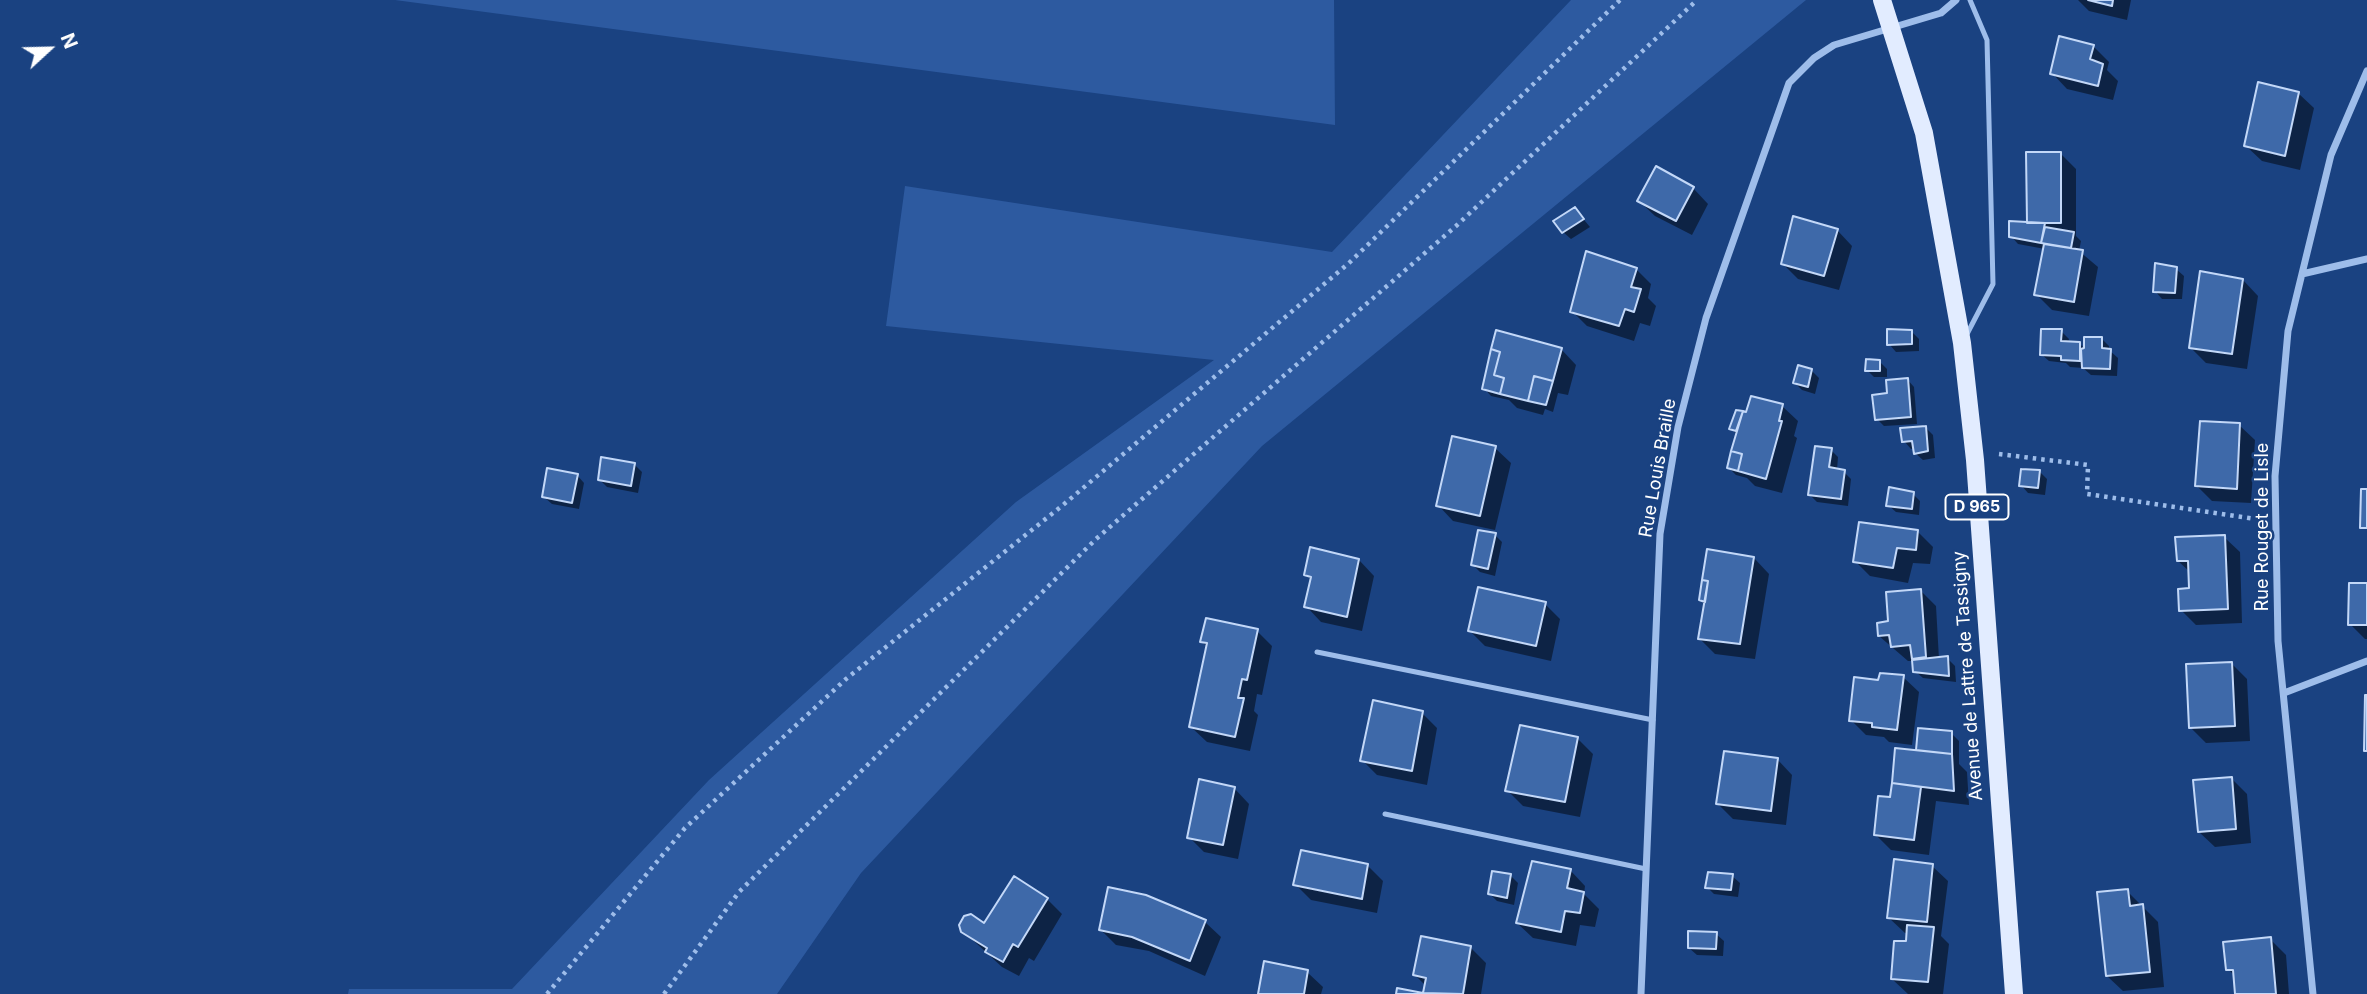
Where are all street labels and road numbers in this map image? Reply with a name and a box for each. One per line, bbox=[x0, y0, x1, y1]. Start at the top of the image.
street label: Rue Louis Braille bbox=[1635, 397, 1681, 539]
street label: Rue Rouget de Lisle bbox=[2252, 443, 2274, 611]
road number: D 965 bbox=[1946, 494, 2008, 520]
street label: Avenue de Lattre de Tassigny bbox=[1948, 550, 1988, 802]

